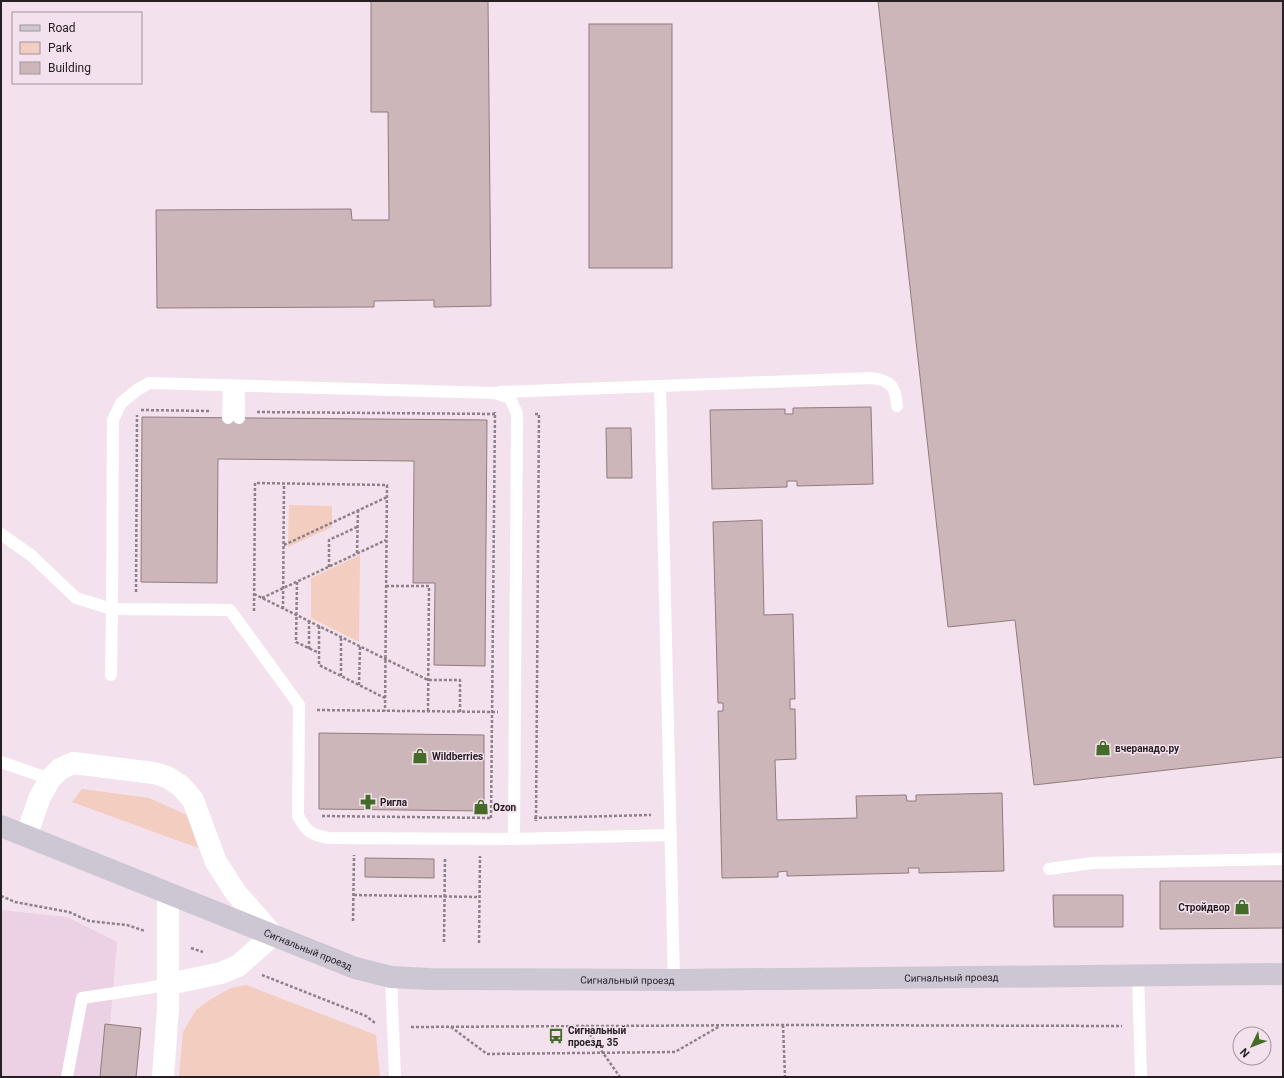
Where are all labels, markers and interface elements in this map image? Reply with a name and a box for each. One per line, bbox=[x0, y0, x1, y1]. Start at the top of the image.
legend bbox=[12, 12, 142, 84]
text: Road bbox=[48, 21, 76, 35]
text: Park bbox=[48, 41, 73, 55]
text: Building bbox=[48, 61, 91, 75]
shop icon: вчеранадо.ру bbox=[1094, 739, 1112, 757]
place label: вчеранадо.ру bbox=[1115, 743, 1180, 754]
shop icon: Wildberries bbox=[411, 747, 429, 765]
place label: Wildberries bbox=[432, 751, 483, 762]
pharmacy icon: Ригла bbox=[359, 793, 377, 811]
place label: Ригла bbox=[380, 797, 408, 808]
shop icon: Ozon bbox=[472, 798, 490, 816]
place label: Ozon bbox=[493, 802, 517, 813]
shop icon: Стройдвор bbox=[1233, 898, 1251, 916]
place label: Стройдвор bbox=[1178, 902, 1230, 913]
street label: Сигнальный проезд bbox=[262, 927, 354, 972]
street label: Сигнальный проезд bbox=[904, 971, 999, 983]
street label: Сигнальный проезд bbox=[580, 974, 675, 986]
place label: Сигнальный проезд, 35 bbox=[568, 1025, 627, 1049]
north arrow bbox=[1232, 1026, 1272, 1066]
bus stop icon: Сигнальный проезд, 35 bbox=[547, 1027, 565, 1045]
text: N bbox=[1237, 1045, 1252, 1060]

